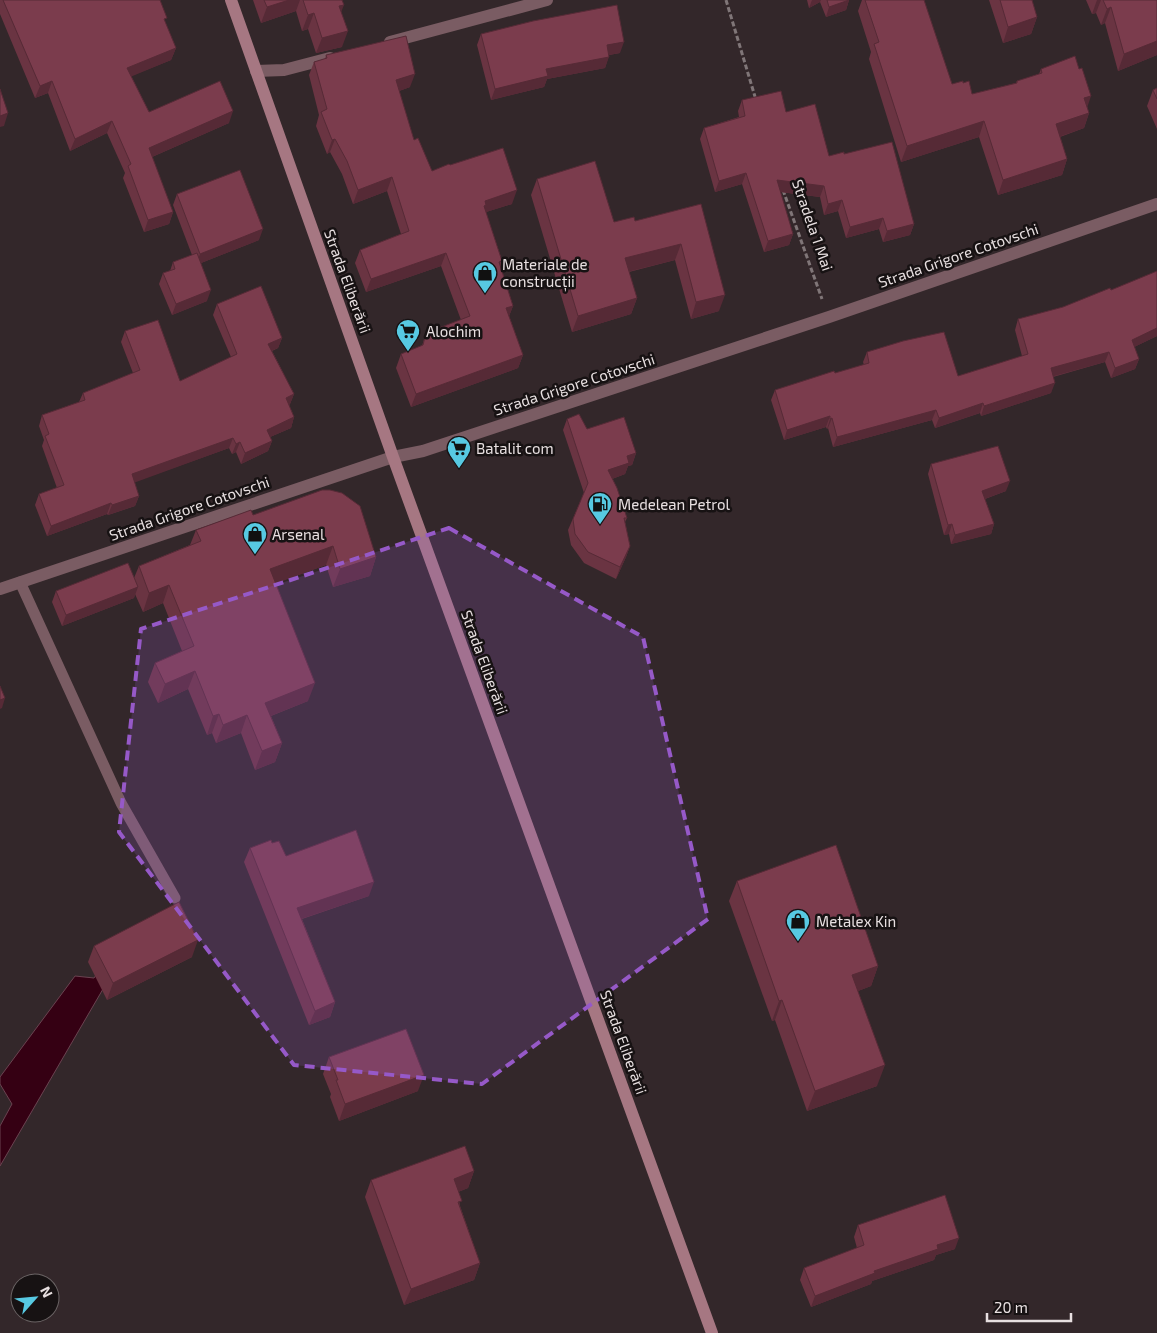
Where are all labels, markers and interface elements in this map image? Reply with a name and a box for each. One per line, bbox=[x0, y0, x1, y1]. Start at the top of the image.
street label: Stradela 1 Mai bbox=[789, 177, 837, 273]
street label: Strada Grigore Cotovschi bbox=[876, 219, 1040, 291]
street label: Strada Eliberării bbox=[321, 227, 375, 335]
place label: Materiale de construcții bbox=[502, 255, 588, 292]
shop icon: Materiale de construcții bbox=[472, 260, 498, 294]
supermarket icon: Alochim bbox=[395, 318, 421, 352]
place label: Alochim bbox=[426, 322, 481, 340]
street label: Strada Grigore Cotovschi bbox=[491, 349, 657, 419]
supermarket icon: Batalit com bbox=[446, 435, 472, 469]
place label: Batalit com bbox=[476, 439, 554, 457]
street label: Strada Grigore Cotovschi bbox=[107, 472, 271, 544]
fuel station icon: Medelean Petrol bbox=[587, 491, 613, 525]
place label: Medelean Petrol bbox=[618, 495, 731, 513]
shop icon: Arsenal bbox=[242, 521, 268, 555]
place label: Arsenal bbox=[272, 525, 325, 543]
street label: Strada Eliberării bbox=[458, 608, 512, 716]
shop icon: Metalex Kin bbox=[785, 908, 811, 942]
place label: Metalex Kin bbox=[816, 912, 896, 930]
street label: Strada Eliberării bbox=[597, 988, 651, 1096]
north arrow bbox=[10, 1273, 60, 1323]
text: N bbox=[37, 1284, 57, 1300]
scale bar bbox=[987, 1290, 1071, 1322]
text: 20 m bbox=[994, 1298, 1028, 1316]

